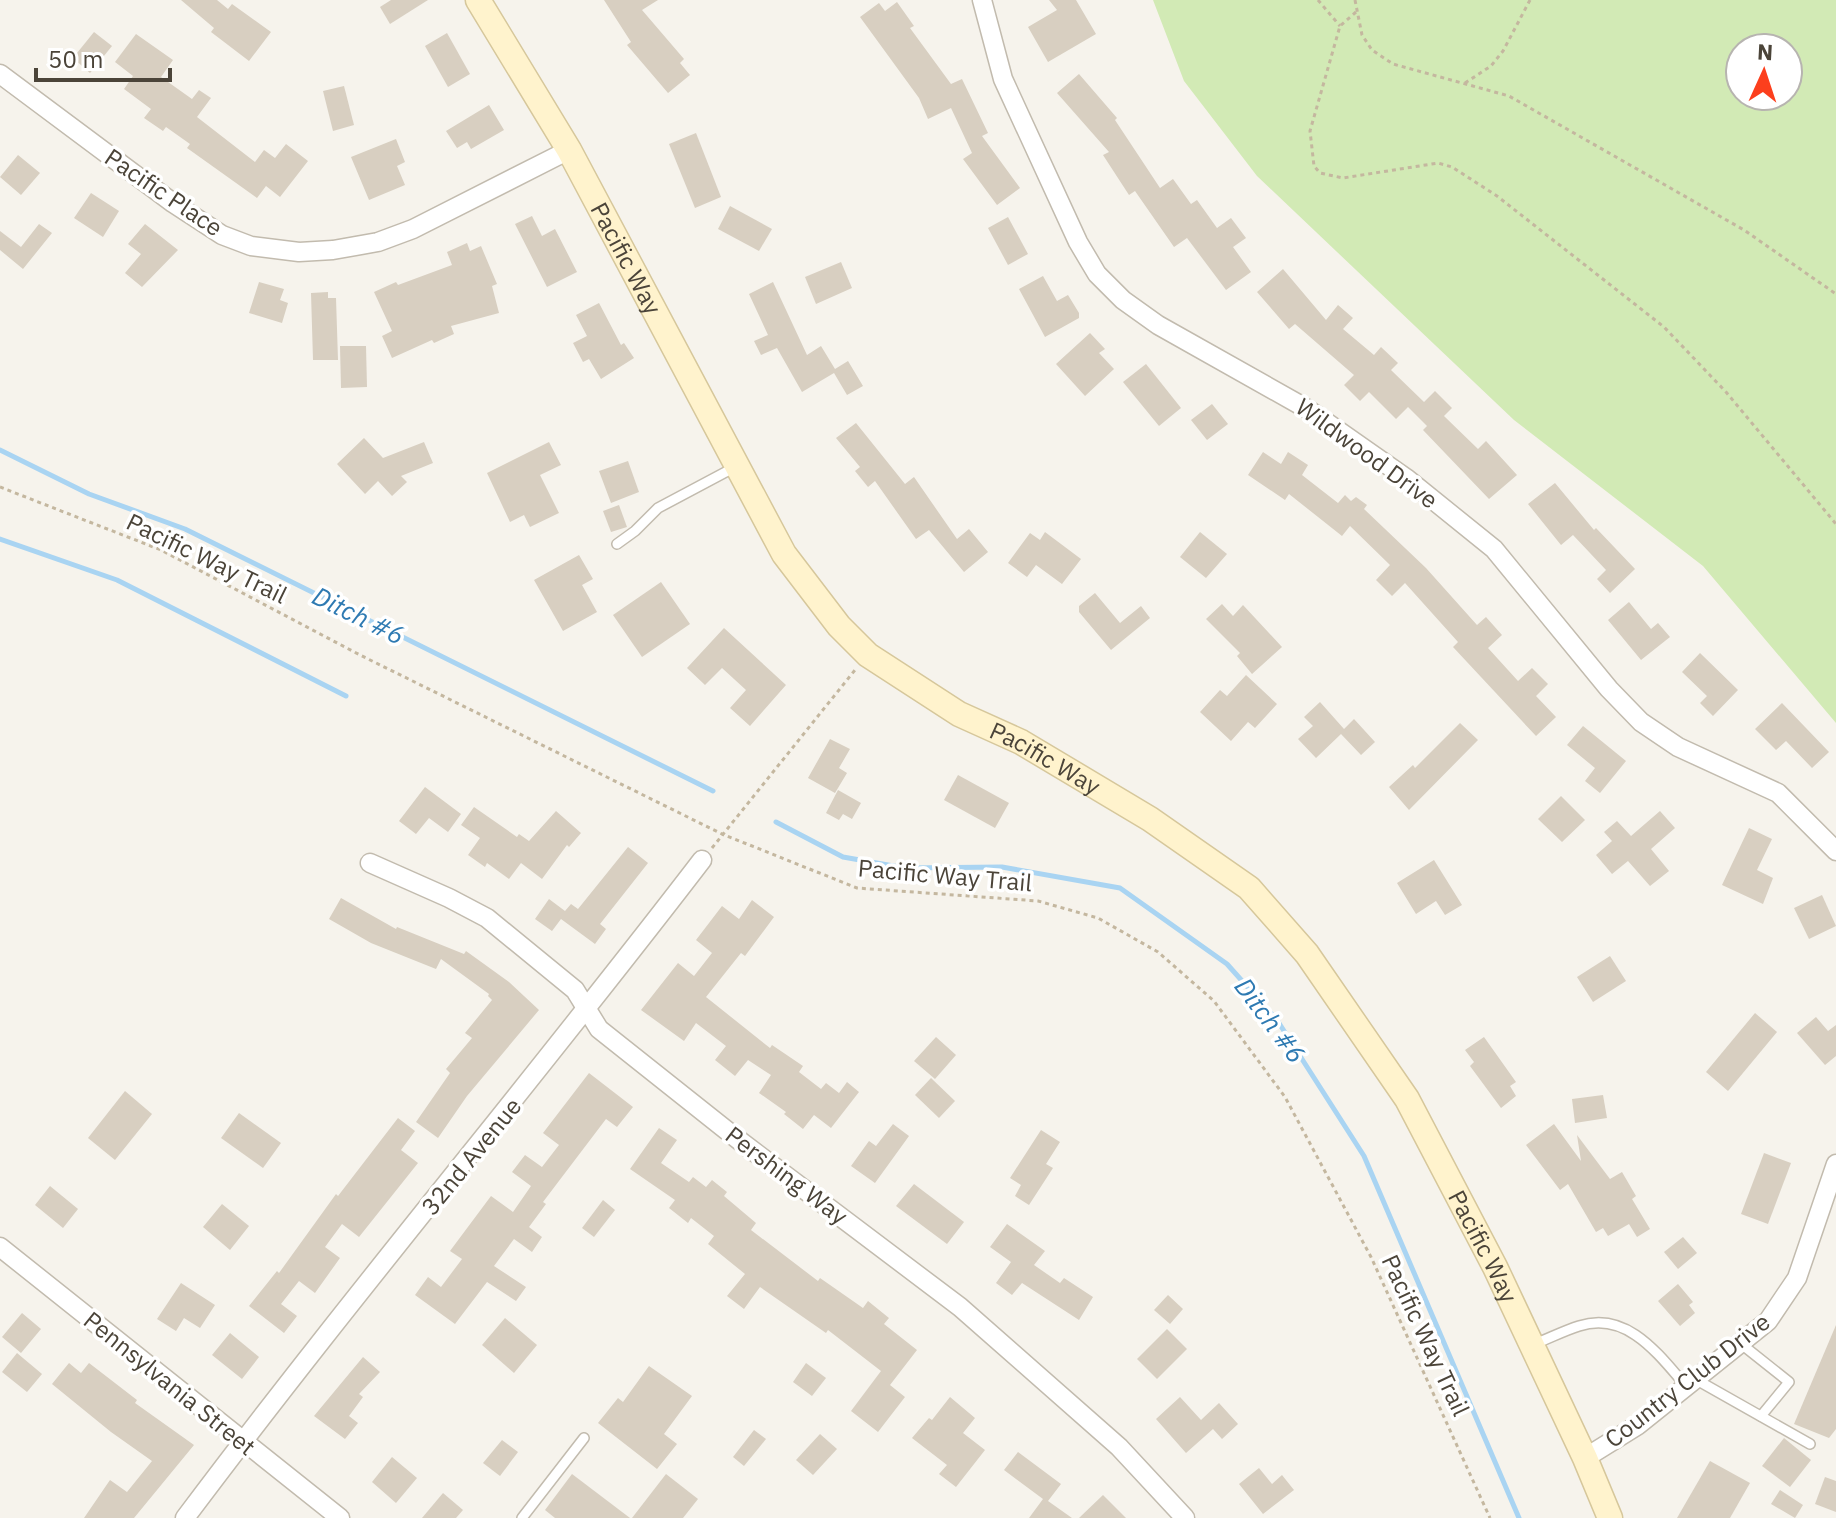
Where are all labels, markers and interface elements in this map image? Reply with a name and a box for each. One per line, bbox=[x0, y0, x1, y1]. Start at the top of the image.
scale bar bbox=[36, 32, 170, 82]
north arrow bbox=[1724, 32, 1804, 112]
text: N bbox=[1756, 37, 1774, 66]
text: 50 m bbox=[48, 43, 103, 75]
street label: Pacific Place bbox=[99, 141, 229, 243]
street label: Pacific Way bbox=[584, 197, 669, 320]
street label: Wildwood Drive bbox=[1290, 391, 1444, 515]
street label: Pacific Way Trail bbox=[121, 505, 293, 611]
water label: Ditch #6 bbox=[307, 578, 411, 652]
street label: Pacific Way bbox=[985, 714, 1107, 802]
street label: Pacific Way Trail bbox=[857, 851, 1033, 899]
water label: Ditch #6 bbox=[1228, 970, 1314, 1070]
street label: 32nd Avenue bbox=[414, 1091, 528, 1221]
street label: Pershing Way bbox=[719, 1119, 855, 1231]
street label: Pacific Way bbox=[1441, 1184, 1525, 1308]
street label: Pacific Way Trail bbox=[1375, 1249, 1477, 1421]
street label: Pennsylvania Street bbox=[77, 1304, 263, 1462]
street label: Country Club Drive bbox=[1598, 1305, 1776, 1455]

